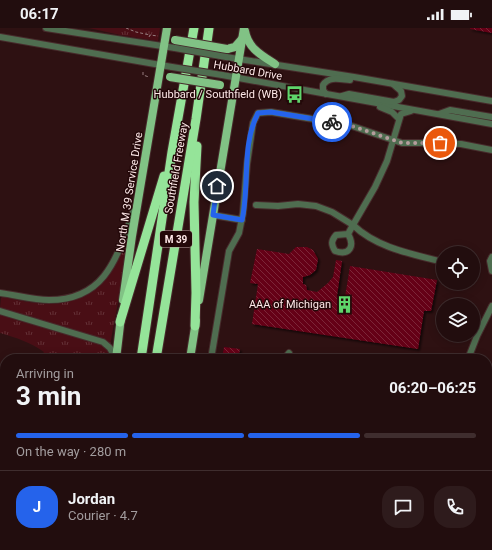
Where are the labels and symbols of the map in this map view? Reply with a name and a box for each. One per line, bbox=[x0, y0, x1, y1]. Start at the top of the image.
street label: Hubbard Drive bbox=[213, 58, 283, 83]
bus stop icon: Hubbard / Southfield (WB) bbox=[285, 84, 305, 104]
place label: Hubbard / Southfield (WB) bbox=[154, 88, 282, 101]
courier bbox=[312, 102, 352, 142]
street label: Southfield Freeway bbox=[162, 121, 191, 215]
pin bbox=[423, 126, 457, 160]
street label: North M 39 Service Drive bbox=[114, 131, 145, 253]
pin bbox=[200, 169, 234, 203]
road number: M 39 bbox=[160, 231, 192, 247]
building icon: AAA of Michigan bbox=[334, 294, 354, 314]
place label: AAA of Michigan bbox=[249, 298, 331, 311]

